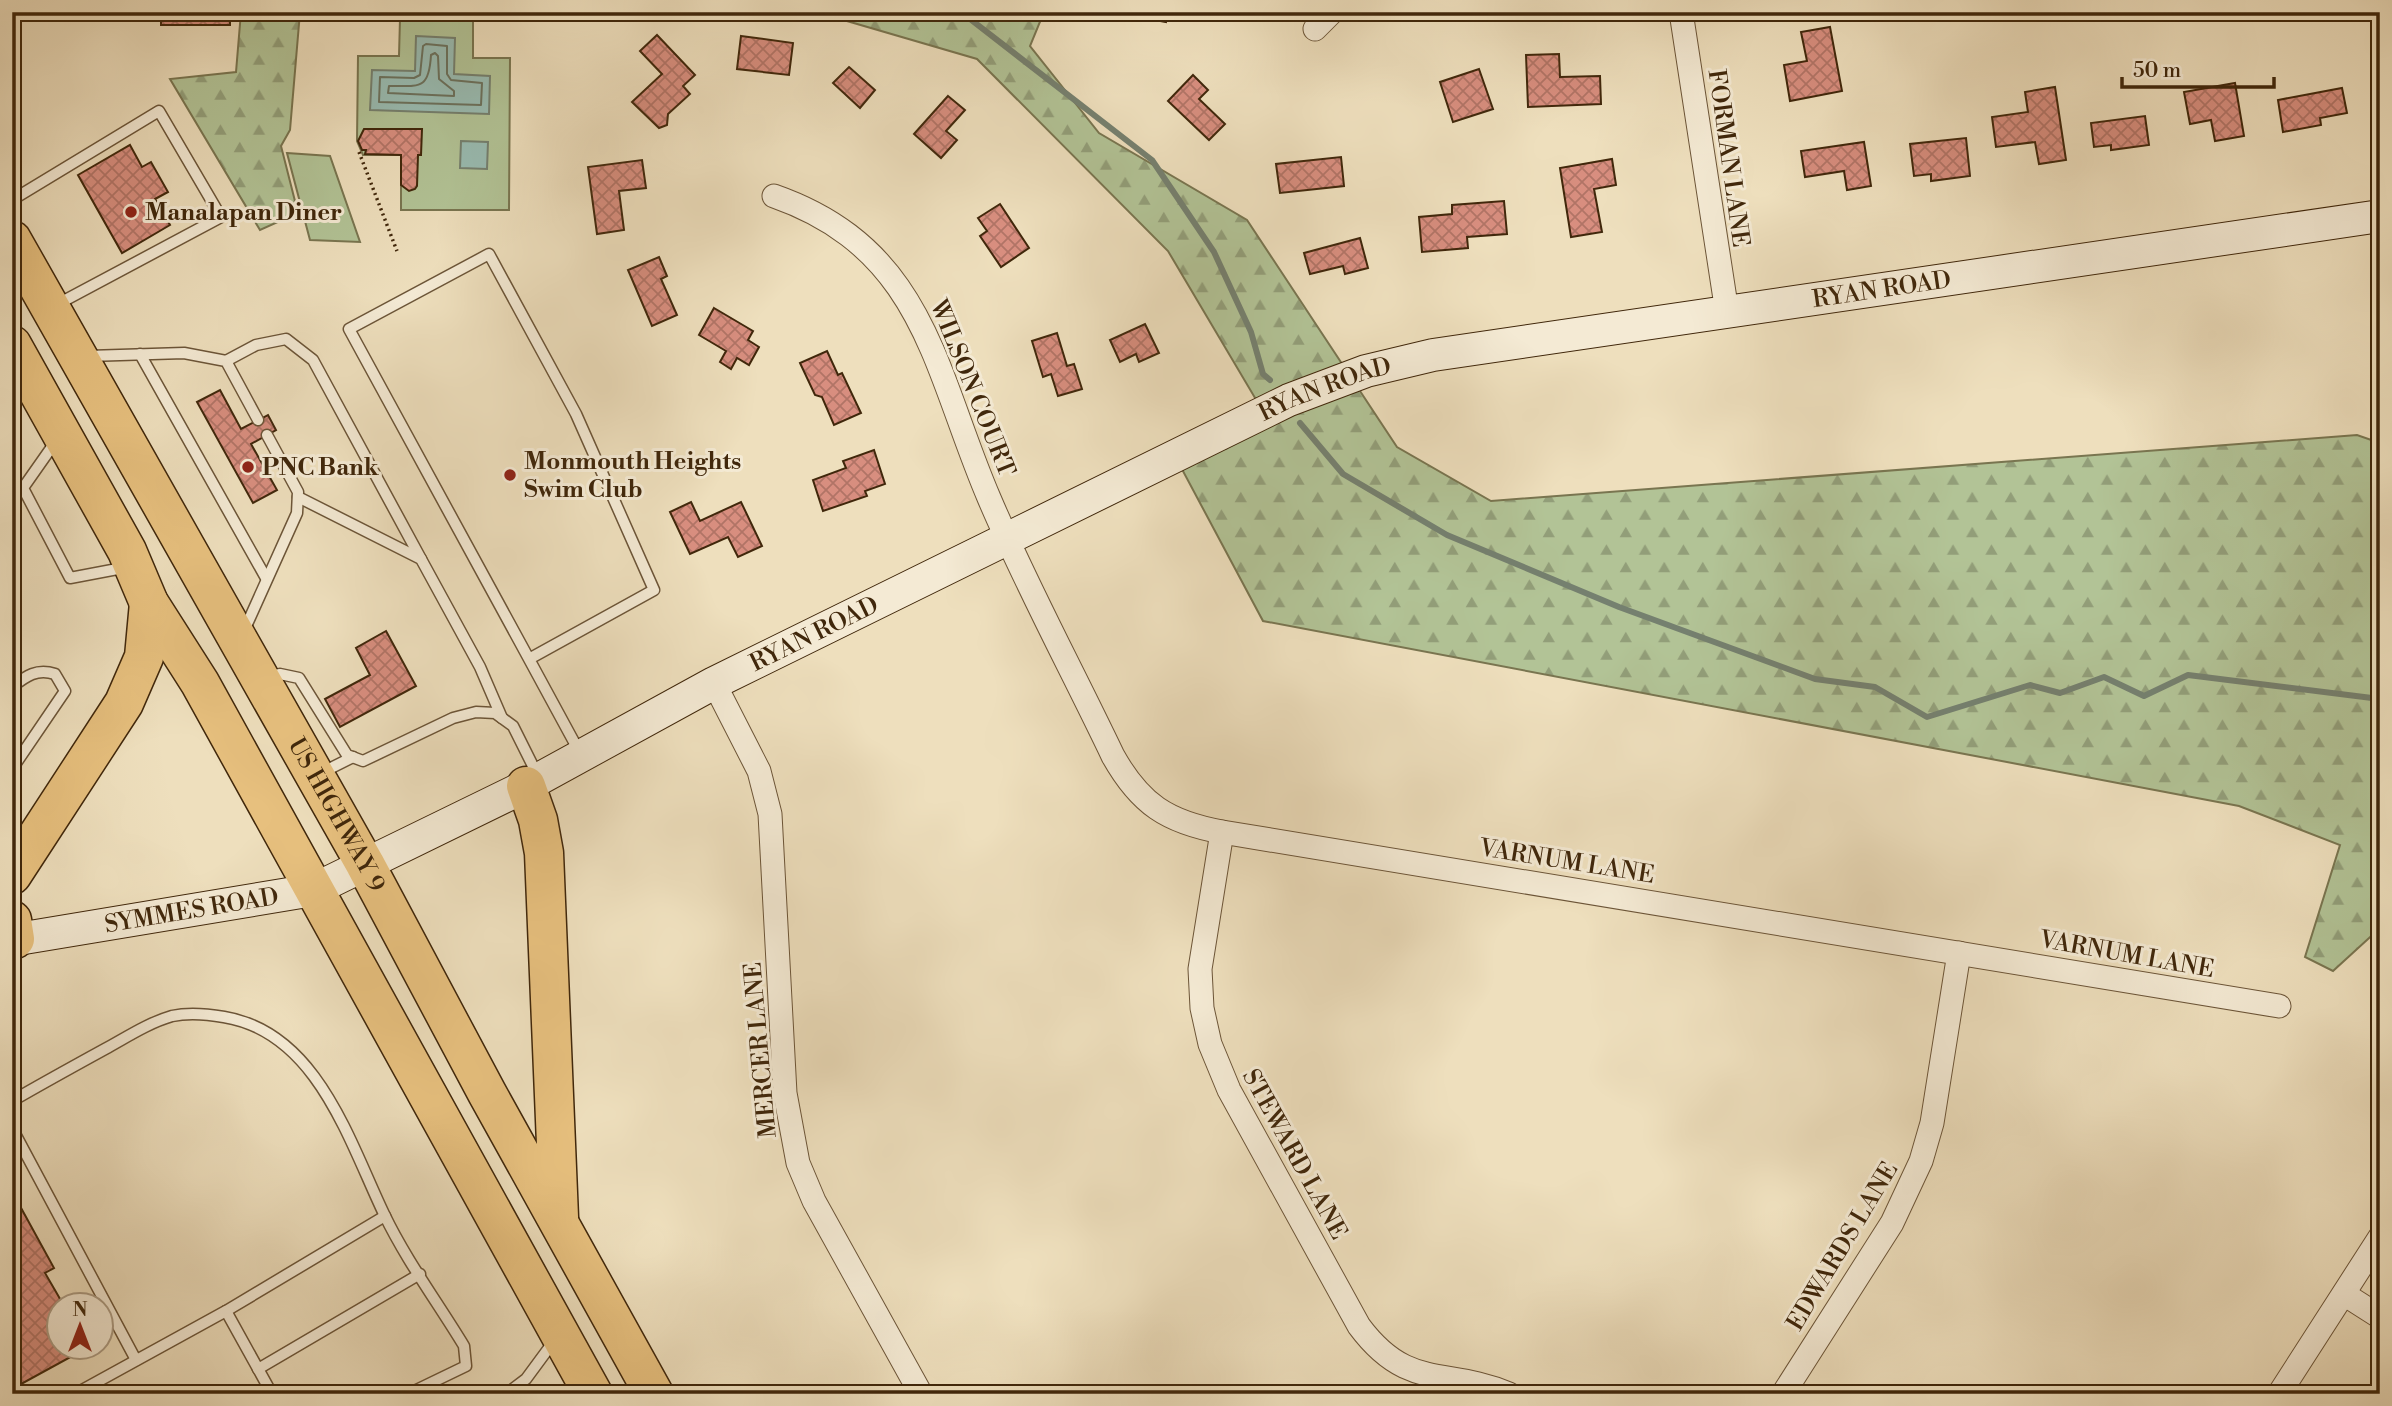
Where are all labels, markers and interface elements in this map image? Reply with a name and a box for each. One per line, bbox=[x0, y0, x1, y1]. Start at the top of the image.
scale bar bbox=[2122, 46, 2275, 90]
text: 50 m bbox=[2133, 58, 2181, 84]
street label: FORMAN LANE bbox=[1701, 67, 1755, 249]
place label: Manalapan Diner bbox=[145, 198, 342, 228]
marker: Manalapan Diner bbox=[123, 204, 139, 220]
street label: RYAN ROAD bbox=[1810, 265, 1953, 315]
street label: WILSON COURT bbox=[923, 295, 1021, 481]
street label: RYAN ROAD bbox=[1254, 352, 1394, 429]
place label: Monmouth Heights Swim Club bbox=[524, 447, 741, 505]
place label: PNC Bank bbox=[262, 453, 380, 483]
marker: PNC Bank bbox=[240, 459, 256, 475]
marker: Monmouth Heights Swim Club bbox=[502, 467, 518, 483]
street label: RYAN ROAD bbox=[745, 590, 884, 679]
street label: US HIGHWAY 9 bbox=[281, 733, 391, 897]
street label: VARNUM LANE bbox=[1476, 833, 1657, 891]
street label: SYMMES ROAD bbox=[102, 882, 281, 940]
street label: VARNUM LANE bbox=[2036, 925, 2217, 985]
street label: MERCER LANE bbox=[738, 961, 784, 1139]
street label: STEWARD LANE bbox=[1235, 1064, 1353, 1245]
street label: EDWARDS LANE bbox=[1781, 1157, 1905, 1336]
north arrow bbox=[46, 1290, 116, 1360]
text: N bbox=[72, 1298, 88, 1322]

